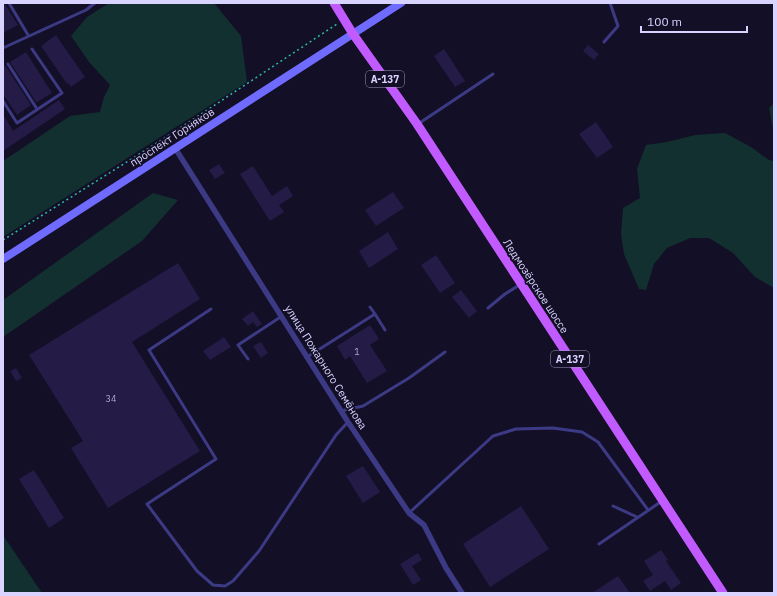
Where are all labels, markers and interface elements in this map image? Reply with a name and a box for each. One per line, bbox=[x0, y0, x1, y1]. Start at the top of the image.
scale bar bbox=[641, 8, 747, 34]
text: 100 m bbox=[647, 14, 682, 29]
road number: А-137 bbox=[366, 71, 404, 87]
street label: проспект Горняков bbox=[127, 104, 217, 170]
street label: Ледмозёрское шоссе bbox=[500, 236, 572, 336]
street label: улица Пожарного Семёнова bbox=[282, 302, 370, 432]
house number: 1 bbox=[354, 346, 360, 357]
road number: А-137 bbox=[551, 351, 589, 367]
house number: 34 bbox=[106, 393, 116, 404]

